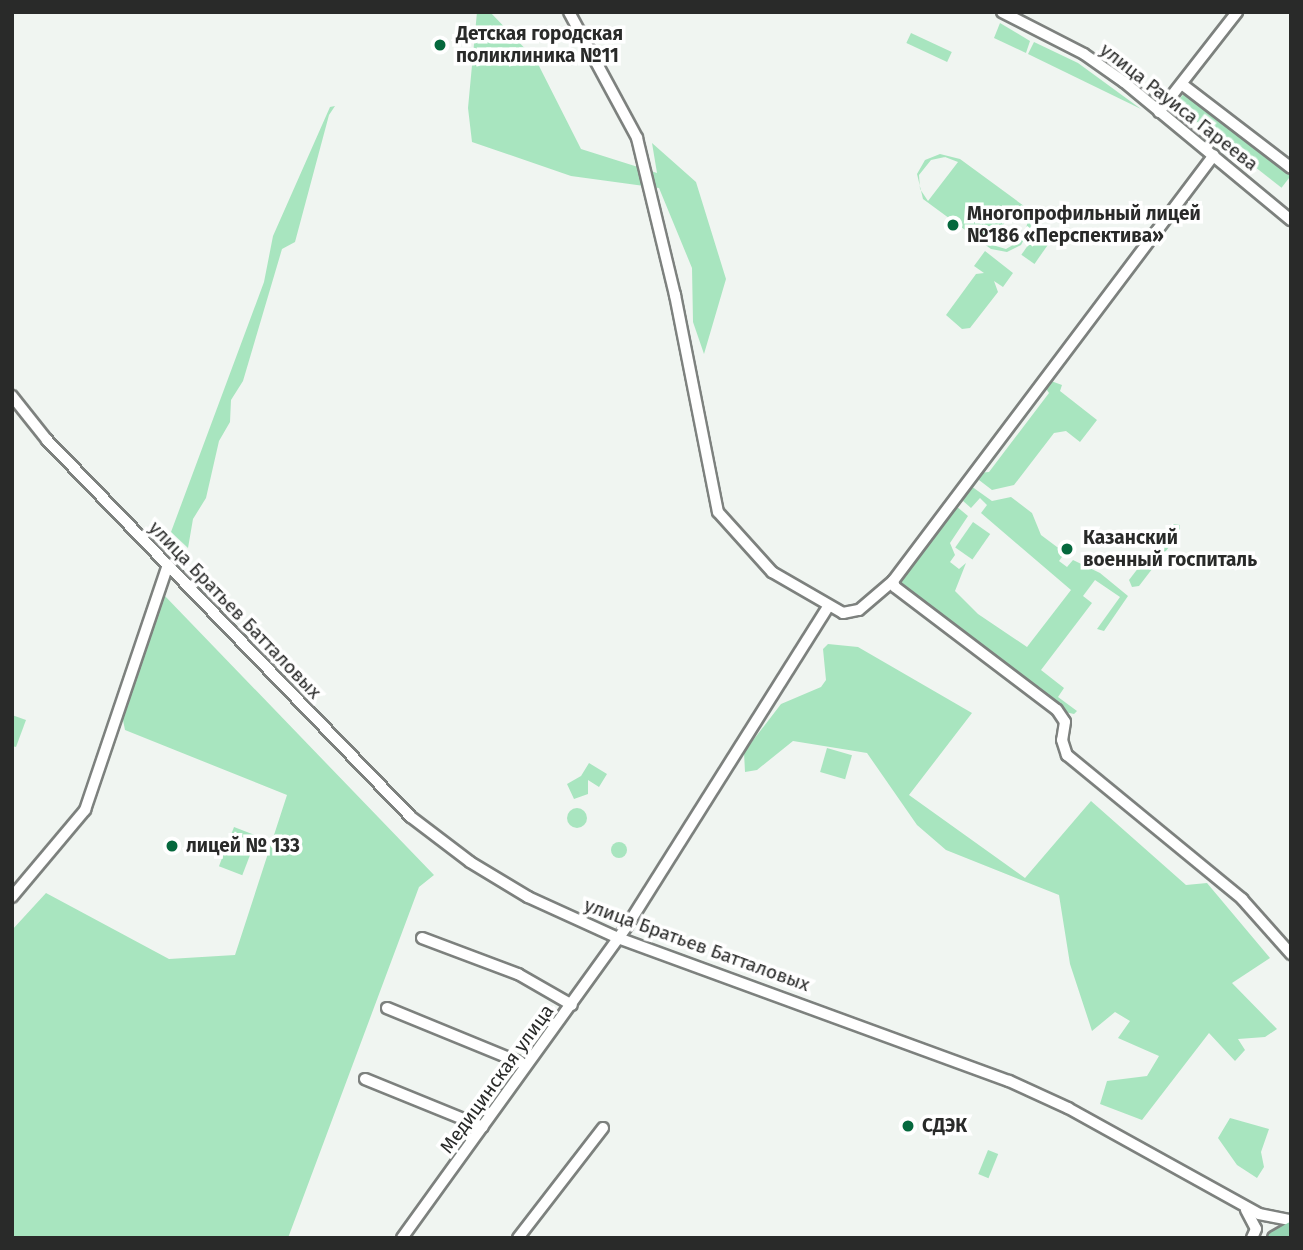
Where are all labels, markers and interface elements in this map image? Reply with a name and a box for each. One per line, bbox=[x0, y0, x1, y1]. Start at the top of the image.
place label: Детская городская поликлиника №11 bbox=[456, 23, 623, 67]
marker: Детская городская поликлиника №11 bbox=[430, 35, 450, 55]
street label: улица Рауиса Гареева bbox=[1096, 38, 1262, 176]
place label: Многопрофильный лицей №186 «Перспектива» bbox=[967, 203, 1201, 247]
marker: Многопрофильный лицей №186 «Перспектива» bbox=[945, 217, 961, 233]
street label: улица Братьев Батталовых bbox=[144, 516, 326, 704]
place label: Казанский военный госпиталь bbox=[1083, 527, 1257, 571]
marker: Казанский военный госпиталь bbox=[1057, 539, 1077, 559]
place label: лицей № 133 bbox=[186, 835, 300, 857]
marker: лицей № 133 bbox=[164, 838, 180, 854]
street label: улица Братьев Батталовых bbox=[581, 894, 813, 996]
street label: Медицинская улица bbox=[435, 1000, 559, 1158]
place label: СДЭК bbox=[922, 1115, 967, 1137]
marker: СДЭК bbox=[900, 1118, 916, 1134]

